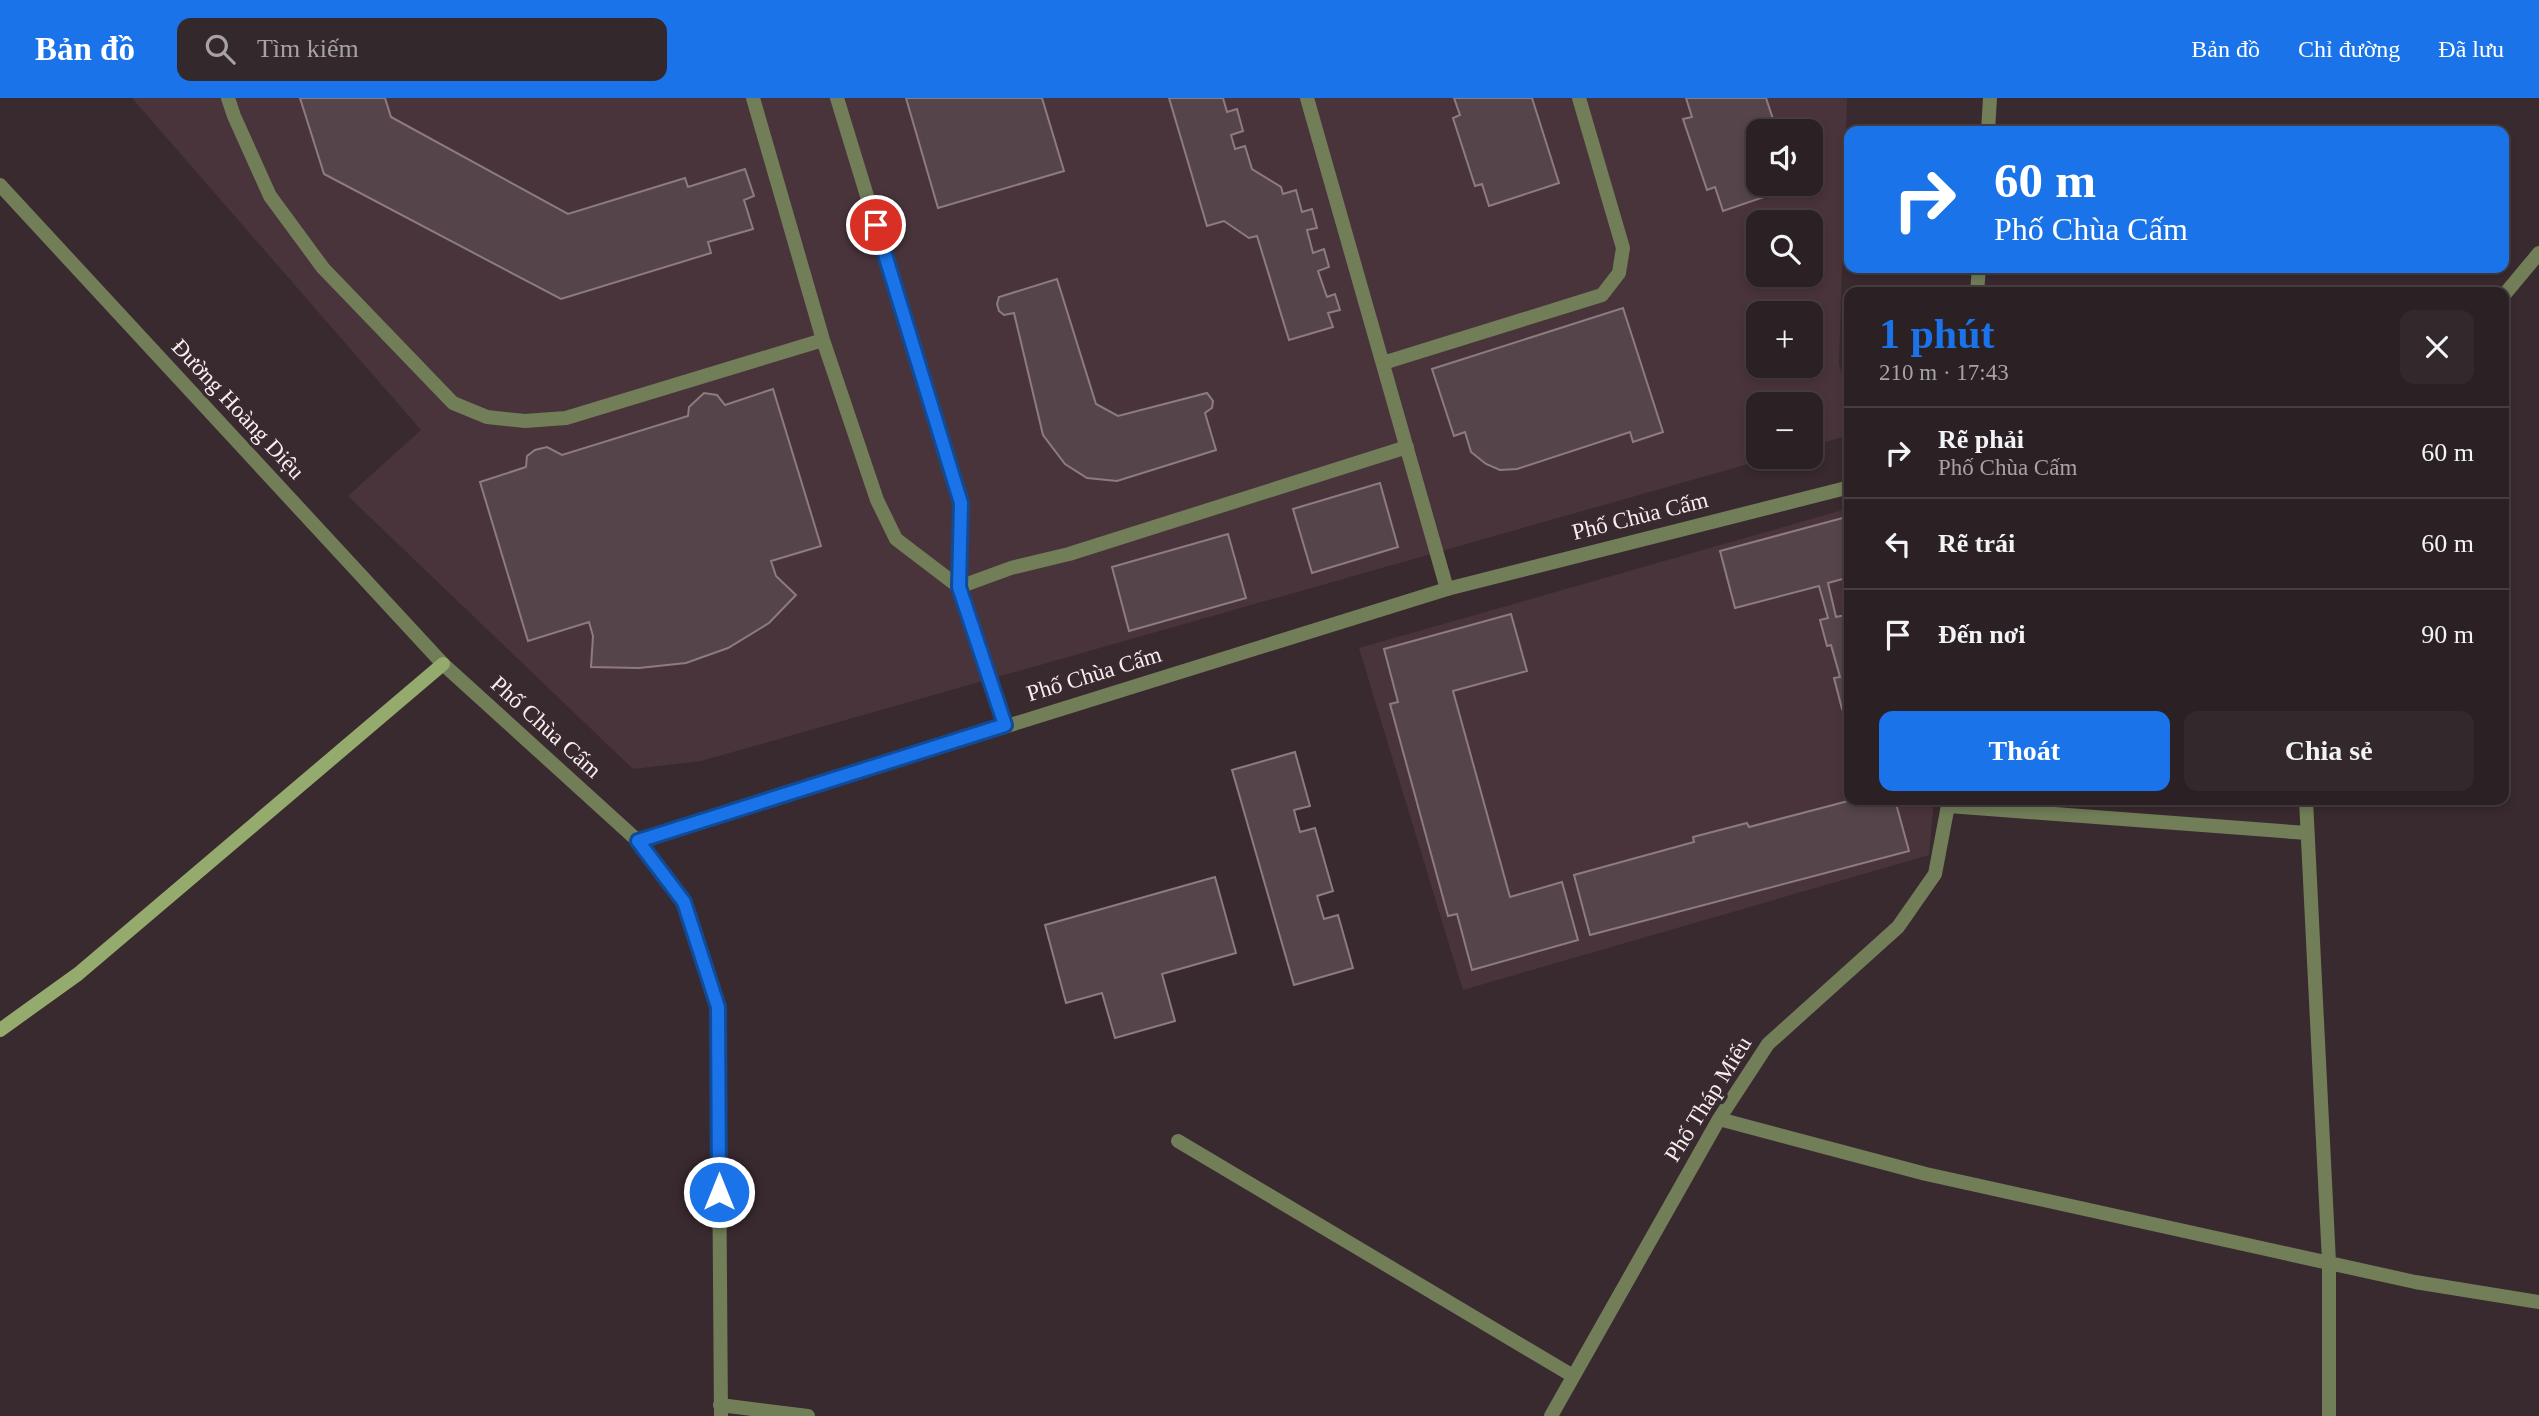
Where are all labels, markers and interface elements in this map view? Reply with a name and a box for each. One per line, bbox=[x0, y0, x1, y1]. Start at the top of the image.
search box bbox=[177, 18, 667, 81]
icon: search bbox=[201, 30, 239, 68]
text: Bản đồ bbox=[35, 31, 135, 67]
text: Tìm kiếm bbox=[257, 34, 359, 63]
text: Bản đồ bbox=[2191, 36, 2260, 62]
text: Chỉ đường bbox=[2298, 36, 2400, 62]
text: Đã lưu bbox=[2438, 36, 2504, 62]
map controls bbox=[1746, 119, 1823, 469]
button: sound bbox=[1746, 119, 1823, 196]
text: 60 m bbox=[1994, 153, 2096, 208]
icon: right bbox=[1879, 154, 1970, 245]
pin bbox=[846, 195, 906, 255]
icon: arrive bbox=[857, 206, 895, 244]
button: search bbox=[1746, 210, 1823, 287]
text: Phố Chùa Cấm bbox=[1994, 211, 2188, 247]
button: + bbox=[1746, 301, 1823, 378]
button: close bbox=[2400, 310, 2474, 384]
text: 1 phút bbox=[1879, 311, 1995, 357]
street label: Đường Hoàng Diệu bbox=[167, 334, 309, 484]
text: 210 m · 17:43 bbox=[1879, 360, 2009, 385]
button: − bbox=[1746, 392, 1823, 469]
text: Rẽ phải bbox=[1938, 425, 2024, 454]
icon: right bbox=[1879, 434, 1917, 472]
text: 60 m bbox=[2421, 438, 2474, 467]
text: Phố Chùa Cấm bbox=[1938, 455, 2077, 480]
street label: Phố Chùa Cấm bbox=[1569, 487, 1711, 545]
icon: left bbox=[1879, 525, 1917, 563]
text: Rẽ trái bbox=[1938, 529, 2015, 558]
text: 60 m bbox=[2421, 529, 2474, 558]
icon: arrive bbox=[1879, 616, 1917, 654]
text: Đến nơi bbox=[1938, 620, 2025, 649]
text: 90 m bbox=[2421, 620, 2474, 649]
street label: Phố Chùa Cấm bbox=[1024, 642, 1164, 706]
street label: Phố Chùa Cấm bbox=[486, 671, 606, 783]
button: Thoát bbox=[1879, 711, 2170, 791]
button: Chia sẻ bbox=[2184, 711, 2474, 791]
street label: Phố Tháp Miếu bbox=[1660, 1031, 1757, 1166]
position arrow bbox=[682, 1155, 756, 1229]

